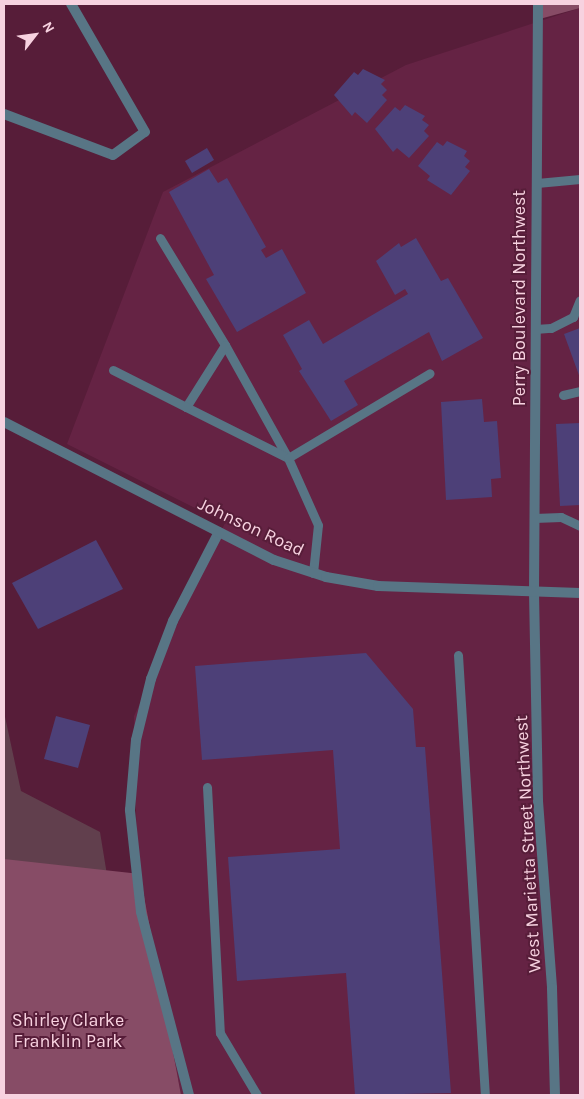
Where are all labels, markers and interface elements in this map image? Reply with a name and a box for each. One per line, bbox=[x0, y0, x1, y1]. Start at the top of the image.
north arrow bbox=[10, 10, 60, 60]
text: N bbox=[39, 19, 58, 36]
street label: Perry Boulevard Northwest bbox=[508, 190, 530, 406]
street label: Johnson Road bbox=[194, 493, 308, 561]
street label: West Marietta Street Northwest bbox=[510, 715, 546, 973]
park label: Shirley Clarke Franklin Park bbox=[12, 1010, 124, 1052]

